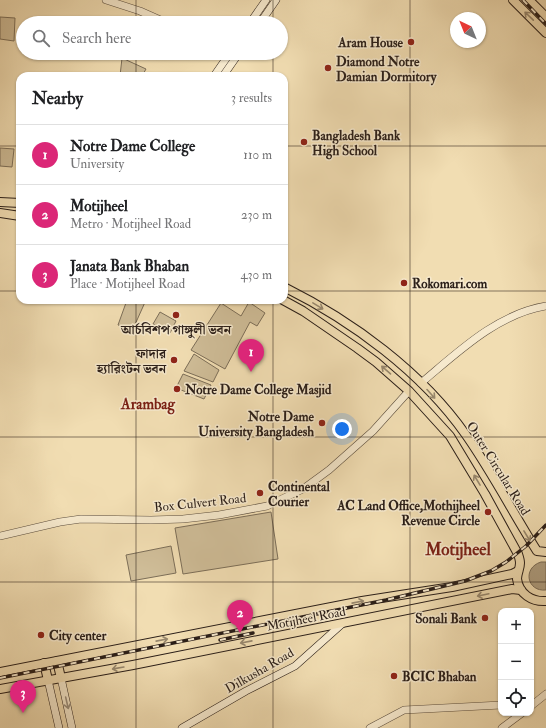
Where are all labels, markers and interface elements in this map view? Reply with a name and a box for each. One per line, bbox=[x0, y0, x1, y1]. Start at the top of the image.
north arrow bbox=[450, 12, 486, 48]
one-way arrow bbox=[524, 12, 534, 21]
search box bbox=[16, 16, 288, 60]
icon: search bbox=[30, 27, 52, 49]
text: Search here bbox=[62, 29, 131, 48]
place label: Aram House bbox=[337, 35, 404, 51]
marker: Aram House bbox=[406, 37, 416, 47]
place label: Diamond Notre Damian Dormitory bbox=[336, 54, 438, 86]
marker: Diamond Notre Damian Dormitory bbox=[323, 63, 333, 73]
text: Nearby bbox=[32, 88, 83, 109]
text: 3 results bbox=[231, 90, 272, 106]
place label: Bangladesh Bank High School bbox=[312, 128, 401, 160]
text: Notre Dame College bbox=[70, 137, 195, 156]
marker: Bangladesh Bank High School bbox=[299, 137, 309, 147]
text: 1 bbox=[43, 147, 47, 163]
text: 110 m bbox=[243, 147, 272, 163]
text: University bbox=[70, 156, 124, 172]
text: Motijheel bbox=[70, 197, 128, 216]
text: 2 bbox=[42, 207, 48, 223]
text: 230 m bbox=[241, 207, 272, 223]
text: Metro · Motijheel Road bbox=[70, 216, 191, 232]
text: Janata Bank Bhaban bbox=[70, 257, 189, 276]
text: 3 bbox=[43, 267, 48, 283]
text: 430 m bbox=[241, 267, 272, 283]
text: Place · Motijheel Road bbox=[70, 276, 185, 292]
place label: Rokomari.com bbox=[412, 276, 488, 292]
marker: Rokomari.com bbox=[399, 278, 409, 288]
one-way arrow bbox=[312, 302, 324, 310]
marker: আর্চবিশপ গাঙ্গুলী ভবন bbox=[171, 310, 181, 320]
place label: আর্চবিশপ গাঙ্গুলী ভবন bbox=[120, 322, 232, 339]
pin: 1 bbox=[238, 339, 264, 372]
place label: ফাদার হ্যারিংটন ভবন bbox=[96, 346, 167, 377]
marker: ফাদার হ্যারিংটন ভবন bbox=[169, 355, 179, 365]
one-way arrow bbox=[380, 366, 391, 375]
place label: Notre Dame College Masjid bbox=[184, 382, 332, 399]
marker: Notre Dame College Masjid bbox=[172, 384, 182, 394]
one-way arrow bbox=[426, 389, 436, 399]
district label: Arambag bbox=[120, 395, 175, 415]
place label: Notre Dame University Bangladesh bbox=[198, 409, 315, 441]
marker: Notre Dame University Bangladesh bbox=[317, 418, 327, 428]
your location bbox=[332, 419, 352, 439]
street label: Outer Circular Road bbox=[463, 419, 534, 519]
one-way arrow bbox=[472, 474, 480, 486]
place label: Continental Courier bbox=[268, 479, 330, 510]
marker: Continental Courier bbox=[255, 488, 265, 498]
street label: Box Culvert Road bbox=[153, 490, 248, 516]
place label: AC Land Office,Mothijheel Revenue Circle bbox=[336, 498, 481, 529]
marker: AC Land Office,Mothijheel Revenue Circle bbox=[483, 507, 493, 517]
one-way arrow bbox=[524, 530, 532, 542]
district label: Motijheel bbox=[424, 539, 491, 561]
one-way arrow bbox=[477, 591, 490, 599]
one-way arrow bbox=[351, 597, 364, 605]
pin: 2 bbox=[227, 600, 253, 633]
street label: Motijheel Road bbox=[265, 603, 348, 634]
map controls bbox=[498, 608, 534, 716]
button: + bbox=[498, 608, 534, 644]
place label: Sonali Bank bbox=[415, 611, 478, 627]
marker: Sonali Bank bbox=[480, 613, 490, 623]
place label: City center bbox=[49, 628, 107, 645]
marker: City center bbox=[36, 630, 46, 640]
one-way arrow bbox=[155, 636, 168, 644]
one-way arrow bbox=[240, 639, 253, 647]
street label: Dilkusha Road bbox=[222, 644, 297, 697]
button: − bbox=[498, 644, 534, 680]
one-way arrow bbox=[112, 664, 125, 672]
place label: BCIC Bhaban bbox=[402, 669, 477, 685]
marker: BCIC Bhaban bbox=[389, 671, 399, 681]
pin: 3 bbox=[10, 680, 36, 713]
button: locate bbox=[498, 680, 534, 716]
one-way arrow bbox=[63, 696, 71, 709]

